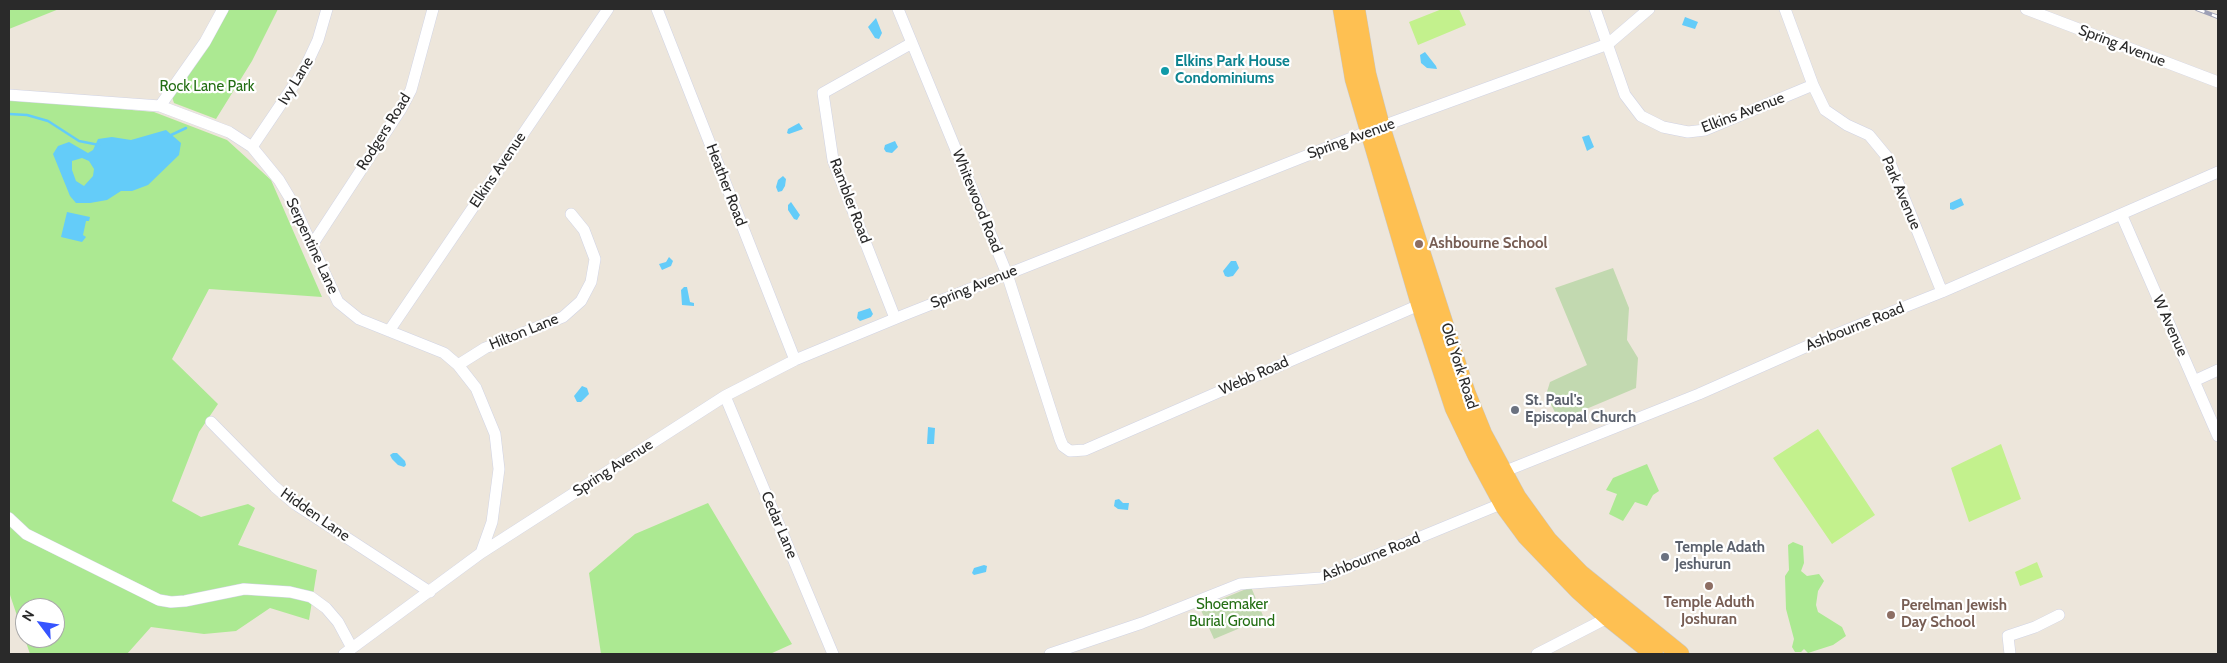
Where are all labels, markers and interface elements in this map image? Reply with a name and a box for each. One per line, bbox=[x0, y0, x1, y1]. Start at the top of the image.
street label: Spring Avenue bbox=[2076, 21, 2168, 71]
place label: Elkins Park House Condominiums bbox=[1175, 53, 1290, 88]
street label: Ivy Lane bbox=[275, 54, 317, 108]
marker: Elkins Park House Condominiums bbox=[1159, 65, 1171, 77]
park label: Rock Lane Park bbox=[159, 78, 255, 96]
street label: Elkins Avenue bbox=[1699, 89, 1787, 137]
street label: Rodgers Road bbox=[353, 90, 415, 174]
street label: Spring Avenue bbox=[1305, 115, 1397, 163]
street label: Elkins Avenue bbox=[466, 129, 530, 211]
street label: Heather Road bbox=[702, 141, 750, 229]
street label: Whitewood Road bbox=[948, 147, 1006, 255]
street label: Park Avenue bbox=[1877, 154, 1925, 232]
street label: Rambler Road bbox=[826, 156, 874, 246]
street label: Serpentine Lane bbox=[282, 195, 342, 297]
place label: Ashbourne School bbox=[1429, 235, 1548, 253]
marker: Ashbourne School bbox=[1413, 238, 1425, 250]
street label: Spring Avenue bbox=[928, 261, 1020, 313]
street label: W Avenue bbox=[2149, 293, 2191, 359]
street label: Ashbourne Road bbox=[1803, 299, 1907, 355]
street label: Hilton Lane bbox=[487, 310, 561, 354]
street label: Old York Road bbox=[1437, 321, 1481, 411]
street label: Webb Road bbox=[1217, 353, 1291, 399]
place label: St. Paul's Episcopal Church bbox=[1525, 392, 1636, 427]
marker: St. Paul's Episcopal Church bbox=[1509, 404, 1521, 416]
street label: Spring Avenue bbox=[570, 435, 656, 501]
street label: Hidden Lane bbox=[277, 485, 353, 545]
street label: Cedar Lane bbox=[757, 489, 801, 561]
street label: Ashbourne Road bbox=[1319, 529, 1423, 585]
place label: Temple Adath Jeshurun bbox=[1675, 539, 1765, 574]
marker: Temple Adath Jeshurun bbox=[1659, 551, 1671, 563]
marker: Temple Aduth Joshuran bbox=[1703, 580, 1715, 592]
place label: Temple Aduth Joshuran bbox=[1664, 594, 1754, 629]
park label: Shoemaker Burial Ground bbox=[1189, 596, 1275, 631]
place label: Perelman Jewish Day School bbox=[1901, 597, 2007, 632]
north arrow bbox=[15, 598, 65, 648]
text: N bbox=[18, 607, 38, 625]
marker: Perelman Jewish Day School bbox=[1885, 609, 1897, 621]

